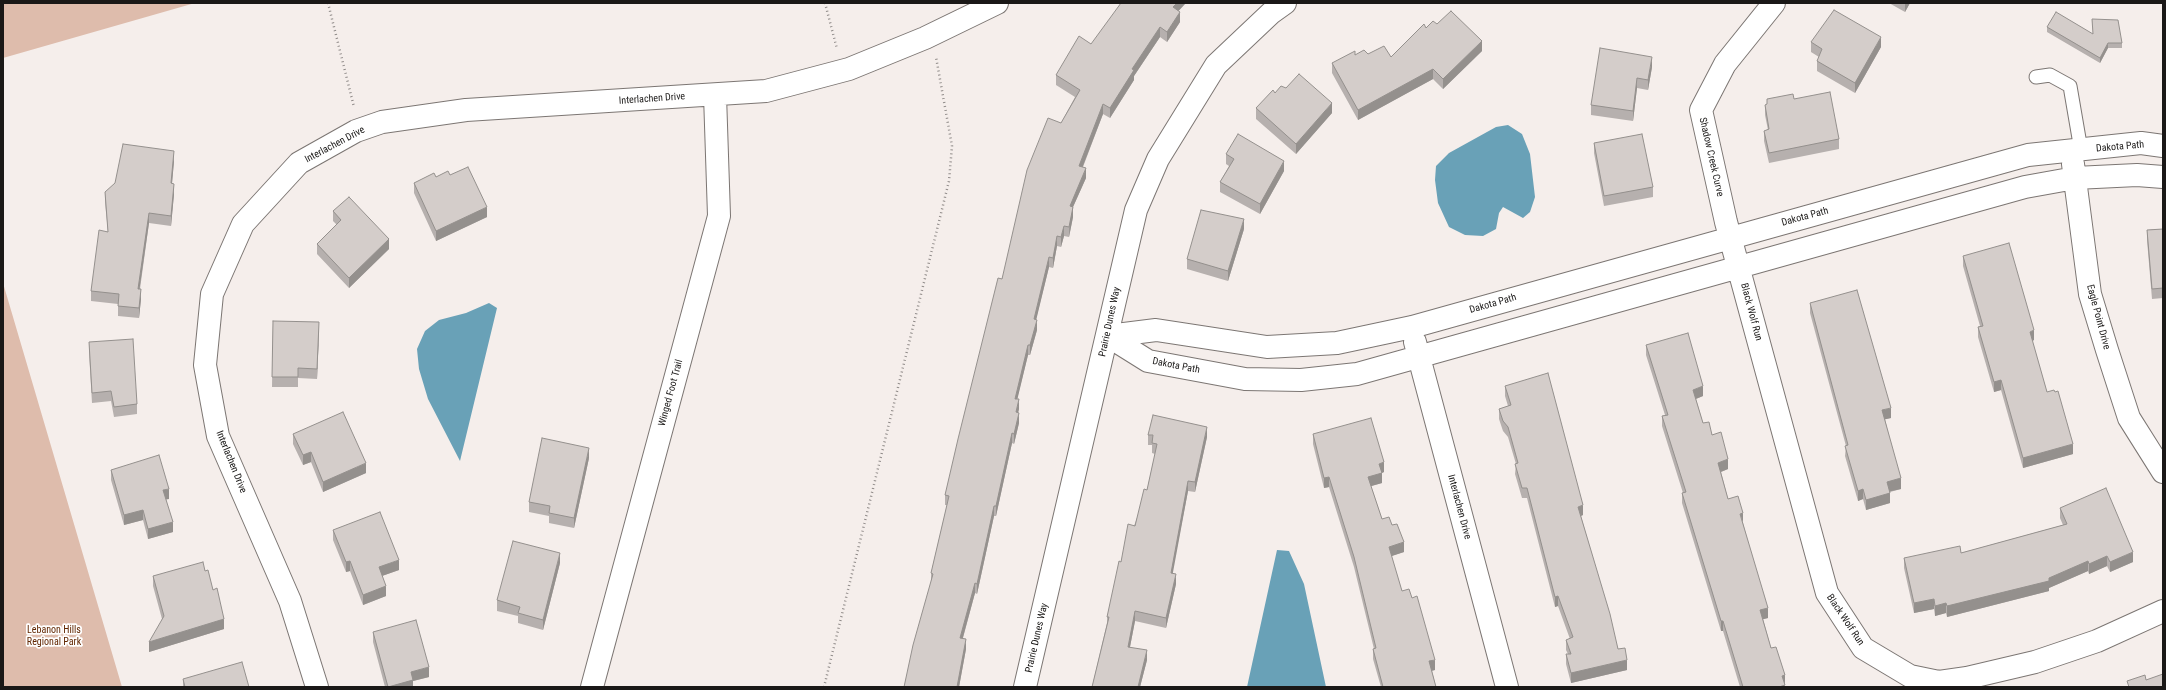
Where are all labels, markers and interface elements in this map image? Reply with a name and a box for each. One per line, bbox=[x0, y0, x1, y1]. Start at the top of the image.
street label: Interlachen Drive bbox=[618, 91, 686, 107]
street label: Shadow Creek Curve bbox=[1696, 116, 1726, 198]
street label: Interlachen Drive bbox=[303, 124, 367, 166]
street label: Dakota Path bbox=[2096, 139, 2144, 155]
street label: Dakota Path bbox=[1780, 205, 1830, 229]
street label: Black Wolf Run bbox=[1738, 282, 1764, 342]
street label: Eagle Point Drive bbox=[2084, 283, 2112, 351]
street label: Prairie Dunes Way bbox=[1097, 286, 1123, 358]
street label: Dakota Path bbox=[1468, 292, 1518, 316]
street label: Dakota Path bbox=[1151, 356, 1201, 376]
street label: Winged Foot Trail bbox=[656, 358, 686, 428]
street label: Interlachen Drive bbox=[213, 429, 249, 495]
street label: Interlachen Drive bbox=[1445, 473, 1473, 541]
street label: Black Wolf Run bbox=[1823, 592, 1867, 648]
street label: Prairie Dunes Way bbox=[1023, 602, 1051, 674]
park label: Lebanon Hills Regional Park bbox=[27, 624, 81, 648]

